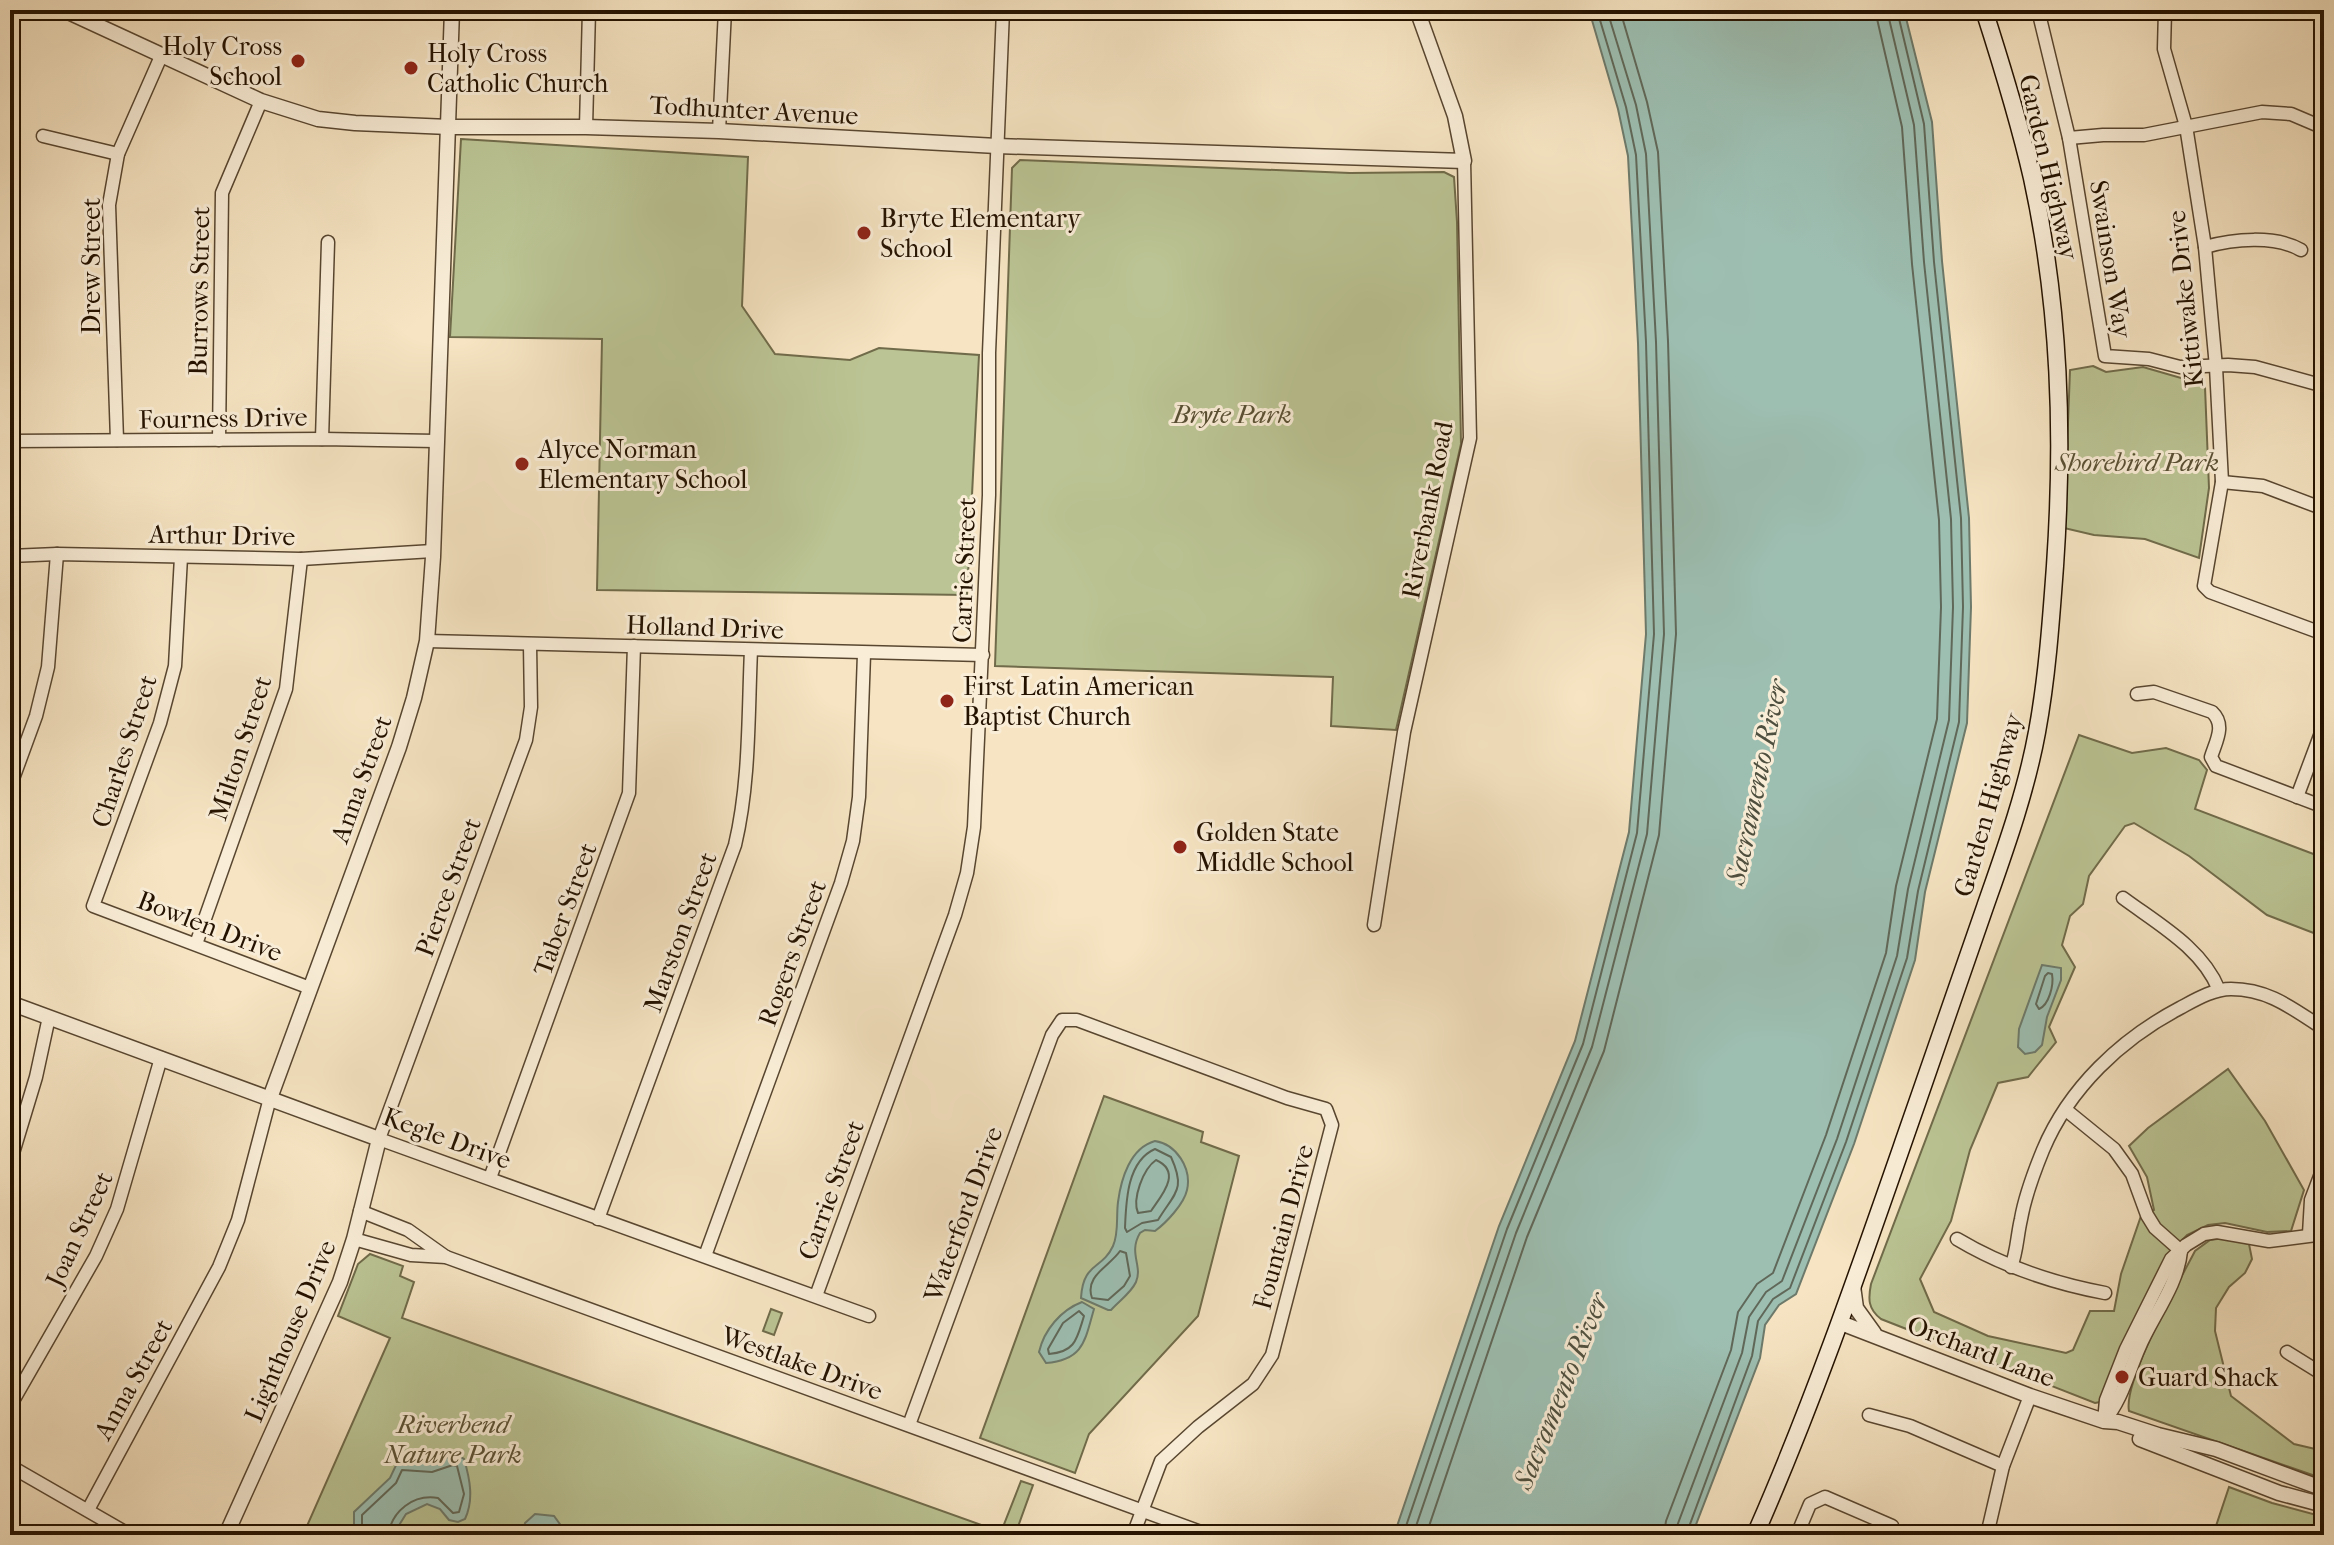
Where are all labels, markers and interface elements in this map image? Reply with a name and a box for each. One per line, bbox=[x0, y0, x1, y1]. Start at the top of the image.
place label: Holy Cross School bbox=[162, 31, 282, 92]
place label: Holy Cross Catholic Church bbox=[427, 38, 609, 99]
marker: Holy Cross School bbox=[289, 52, 307, 70]
marker: Holy Cross Catholic Church bbox=[402, 59, 420, 77]
street label: Garden Highway bbox=[2012, 71, 2085, 264]
street label: Todhunter Avenue bbox=[649, 90, 859, 131]
street label: Swainson Way bbox=[2083, 178, 2138, 341]
street label: Drew Street bbox=[76, 197, 107, 334]
place label: Bryte Elementary School bbox=[880, 203, 1082, 264]
street label: Burrows Street bbox=[183, 205, 216, 376]
street label: Kittiwake Drive bbox=[2161, 209, 2210, 389]
marker: Bryte Elementary School bbox=[855, 224, 873, 242]
park label: Bryte Park bbox=[1170, 399, 1292, 430]
street label: Fourness Drive bbox=[138, 402, 308, 435]
street label: Riverbank Road bbox=[1395, 418, 1460, 601]
place label: Alyce Norman Elementary School bbox=[537, 434, 747, 495]
park label: Shorebird Park bbox=[2054, 447, 2219, 478]
marker: Alyce Norman Elementary School bbox=[513, 455, 531, 473]
street label: Carrie Street bbox=[946, 496, 983, 644]
street label: Arthur Drive bbox=[148, 519, 296, 552]
street label: Holland Drive bbox=[626, 609, 785, 646]
street label: Charles Street bbox=[85, 670, 164, 831]
street label: Milton Street bbox=[203, 671, 279, 824]
place label: First Latin American Baptist Church bbox=[963, 671, 1194, 732]
water label: Sacramento River bbox=[1718, 674, 1795, 889]
marker: First Latin American Baptist Church bbox=[938, 692, 956, 710]
street label: Garden Highway bbox=[1947, 709, 2030, 900]
street label: Anna Street bbox=[324, 711, 399, 848]
street label: Pierce Street bbox=[409, 813, 488, 961]
place label: Golden State Middle School bbox=[1196, 817, 1354, 878]
street label: Taber Street bbox=[527, 838, 604, 980]
marker: Golden State Middle School bbox=[1171, 838, 1189, 856]
street label: Marston Street bbox=[637, 847, 724, 1016]
street label: Rogers Street bbox=[752, 875, 833, 1030]
street label: Bowlen Drive bbox=[133, 885, 287, 968]
street label: Kegle Drive bbox=[378, 1101, 515, 1176]
street label: Carrie Street bbox=[792, 1116, 871, 1264]
street label: Waterford Drive bbox=[917, 1122, 1010, 1307]
street label: Fountain Drive bbox=[1247, 1141, 1320, 1313]
street label: Joan Street bbox=[38, 1166, 120, 1294]
street label: Lighthouse Drive bbox=[238, 1236, 343, 1427]
water label: Sacramento River bbox=[1506, 1286, 1616, 1495]
street label: Orchard Lane bbox=[1903, 1309, 2059, 1394]
street label: Anna Street bbox=[87, 1313, 180, 1446]
street label: Westlake Drive bbox=[716, 1320, 887, 1407]
place label: Guard Shack bbox=[2138, 1362, 2279, 1393]
marker: Guard Shack bbox=[2113, 1368, 2131, 1386]
park label: Riverbend Nature Park bbox=[383, 1409, 522, 1470]

